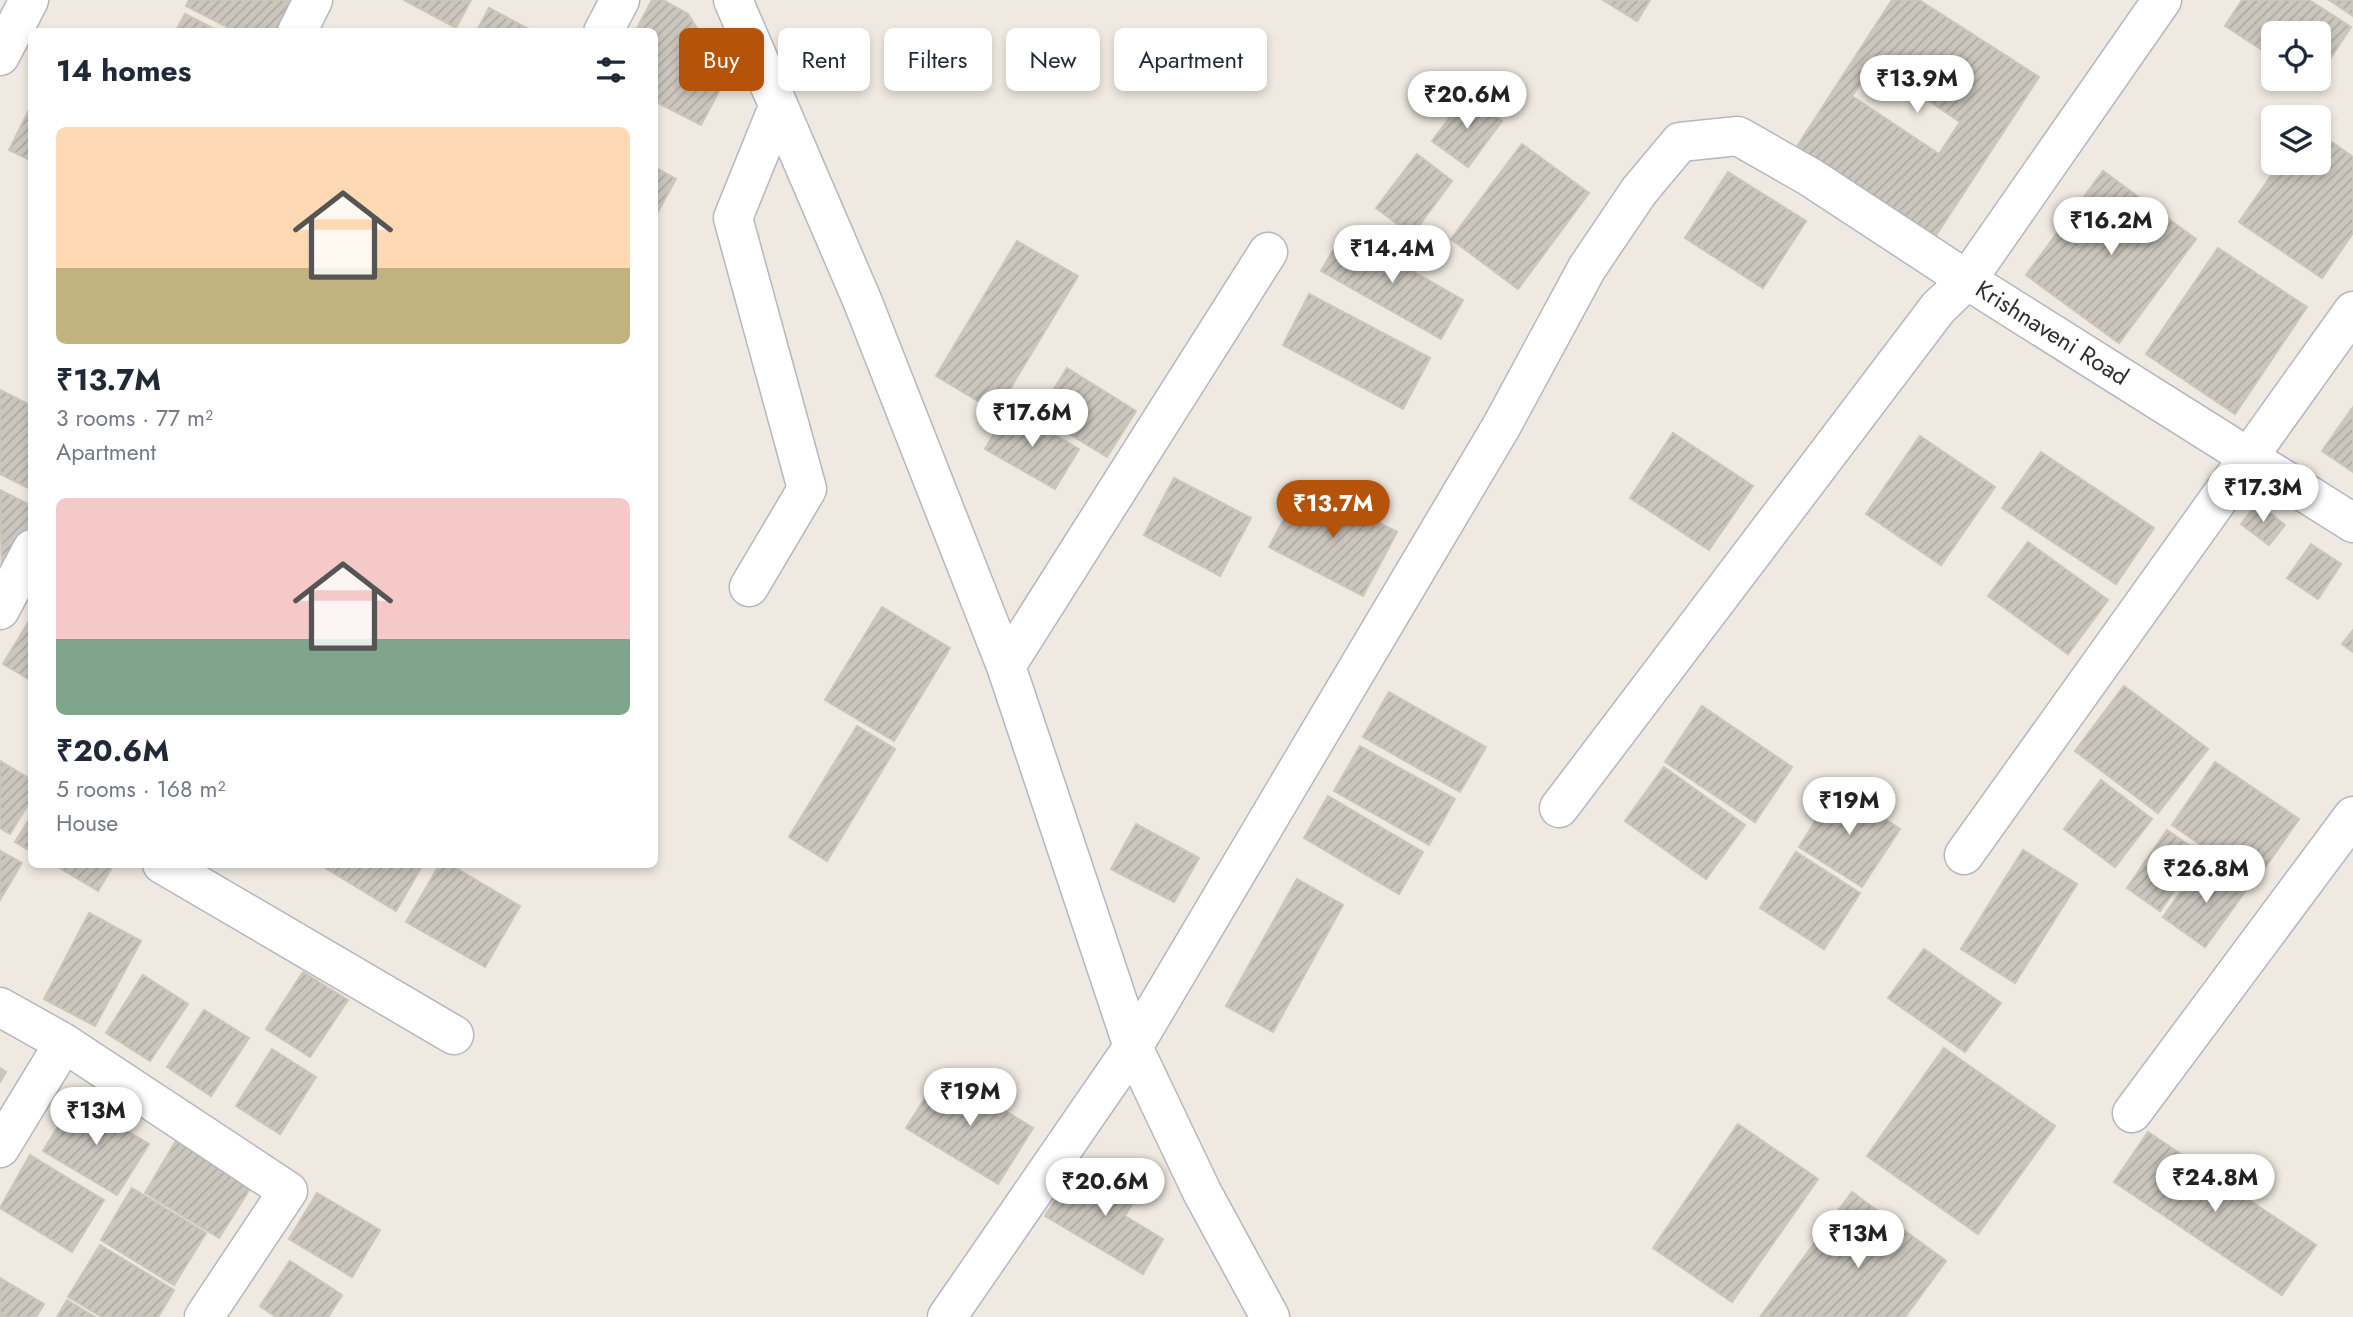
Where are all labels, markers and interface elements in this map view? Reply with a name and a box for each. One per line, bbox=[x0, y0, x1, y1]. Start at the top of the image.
map controls bbox=[2261, 21, 2331, 175]
button: locate bbox=[2261, 21, 2331, 91]
chip: Buy bbox=[679, 28, 764, 91]
chip: Rent bbox=[778, 28, 870, 91]
chip: Filters bbox=[884, 28, 992, 91]
chip: New bbox=[1006, 28, 1100, 91]
chip: Apartment bbox=[1114, 28, 1267, 91]
text: 14 homes bbox=[56, 49, 191, 92]
icon: filters bbox=[592, 51, 630, 89]
pin: ₹13.9M bbox=[1860, 55, 1974, 115]
text: ₹13.9M bbox=[1876, 61, 1958, 95]
pin: ₹20.6M bbox=[1410, 72, 1524, 131]
text: ₹20.6M bbox=[1424, 77, 1510, 111]
button: layers bbox=[2261, 105, 2331, 175]
icon: home bbox=[280, 172, 406, 298]
pin: ₹16.2M bbox=[2054, 198, 2168, 257]
text: ₹16.2M bbox=[2069, 203, 2153, 237]
pin: ₹14.4M bbox=[1335, 226, 1449, 285]
text: ₹14.4M bbox=[1350, 231, 1434, 265]
street label: Krishnaveni Road bbox=[1969, 271, 2136, 394]
text: ₹13.7M bbox=[56, 358, 161, 401]
pin: ₹17.6M bbox=[975, 390, 1089, 449]
text: ₹17.6M bbox=[992, 395, 1072, 429]
text: 3 rooms · 77 m² bbox=[56, 401, 213, 435]
text: Apartment bbox=[56, 435, 156, 469]
pin: ₹17.3M bbox=[2206, 464, 2320, 524]
text: ₹17.3M bbox=[2224, 470, 2302, 504]
pin: ₹13.7M bbox=[1276, 480, 1390, 540]
text: ₹13.7M bbox=[1293, 486, 1373, 520]
icon: home bbox=[280, 543, 406, 669]
text: ₹20.6M bbox=[56, 729, 169, 772]
text: 5 rooms · 168 m² bbox=[56, 772, 225, 806]
pin: ₹19M bbox=[1808, 778, 1890, 837]
text: ₹19M bbox=[1819, 783, 1879, 817]
text: House bbox=[56, 806, 118, 840]
pin: ₹26.8M bbox=[2149, 846, 2263, 905]
text: ₹26.8M bbox=[2163, 851, 2249, 885]
pin: ₹19M bbox=[929, 1068, 1011, 1128]
text: ₹19M bbox=[940, 1074, 1000, 1108]
pin: ₹13M bbox=[55, 1088, 137, 1147]
text: ₹13M bbox=[66, 1093, 126, 1127]
pin: ₹24.8M bbox=[2158, 1154, 2272, 1214]
pin: ₹20.6M bbox=[1048, 1158, 1162, 1218]
text: ₹24.8M bbox=[2172, 1160, 2258, 1194]
text: ₹20.6M bbox=[1062, 1164, 1148, 1198]
pin: ₹13M bbox=[1817, 1210, 1899, 1270]
text: ₹13M bbox=[1828, 1216, 1888, 1250]

